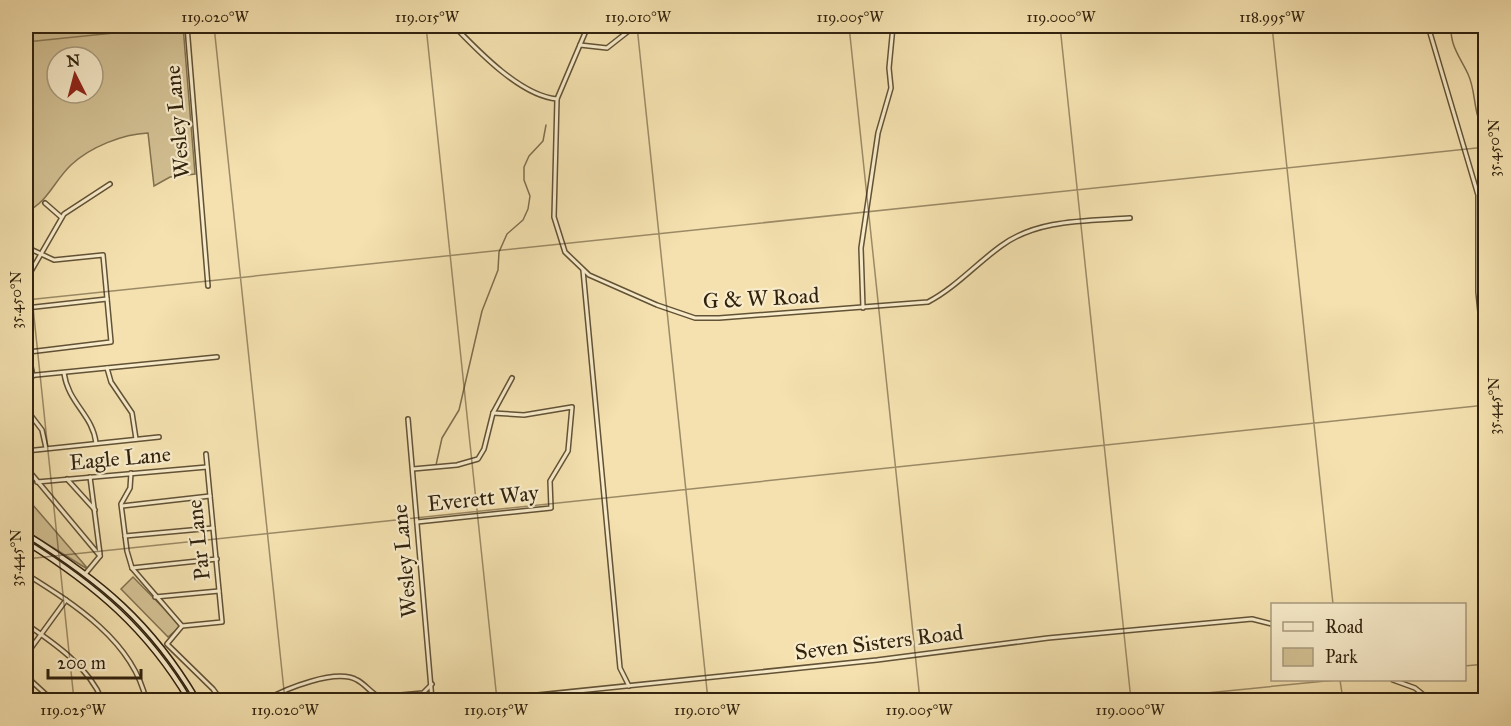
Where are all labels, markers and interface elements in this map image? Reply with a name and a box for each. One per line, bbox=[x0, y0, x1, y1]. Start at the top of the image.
text: 119.020°W bbox=[181, 8, 249, 26]
text: 119.015°W bbox=[395, 8, 460, 26]
text: 119.010°W bbox=[605, 8, 672, 26]
text: 119.005°W bbox=[816, 8, 884, 26]
text: 119.000°W bbox=[1027, 8, 1096, 26]
text: 118.995°W bbox=[1239, 8, 1306, 26]
north arrow bbox=[45, 45, 105, 105]
text: N bbox=[66, 50, 82, 71]
street label: Wesley Lane bbox=[159, 64, 195, 180]
text: 35.450°N bbox=[1485, 119, 1503, 177]
text: 35.450°N bbox=[7, 271, 25, 329]
street label: G & W Road bbox=[702, 281, 820, 315]
text: 35.445°N bbox=[1485, 377, 1503, 435]
street label: Eagle Lane bbox=[68, 440, 172, 476]
street label: Everett Way bbox=[426, 479, 541, 517]
street label: Par Lane bbox=[180, 498, 216, 582]
street label: Wesley Lane bbox=[386, 503, 422, 619]
text: 35.445°N bbox=[7, 529, 25, 587]
legend bbox=[1271, 603, 1466, 681]
text: Road bbox=[1325, 616, 1363, 638]
street label: Seven Sisters Road bbox=[793, 618, 965, 666]
scale bar bbox=[48, 642, 141, 680]
text: Park bbox=[1325, 646, 1358, 668]
text: 200 m bbox=[57, 652, 106, 674]
text: 119.025°W bbox=[40, 701, 107, 719]
text: 119.020°W bbox=[251, 701, 319, 719]
text: 119.015°W bbox=[464, 701, 529, 719]
text: 119.010°W bbox=[674, 701, 741, 719]
text: 119.005°W bbox=[885, 701, 953, 719]
text: 119.000°W bbox=[1096, 701, 1165, 719]

